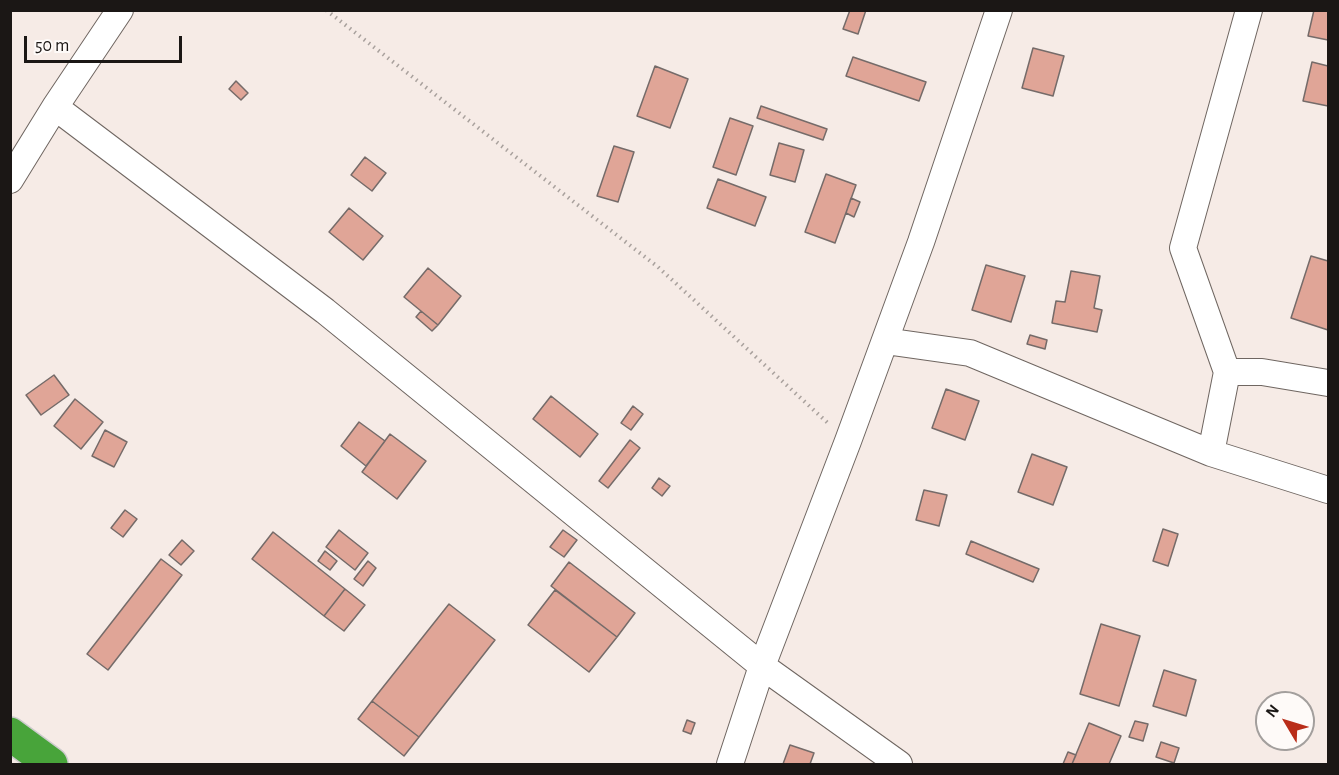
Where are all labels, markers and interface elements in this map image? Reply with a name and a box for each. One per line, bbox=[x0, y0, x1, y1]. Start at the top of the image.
scale bar bbox=[27, 24, 184, 62]
text: 50 m bbox=[35, 37, 69, 55]
north arrow bbox=[1255, 691, 1315, 751]
text: N bbox=[1263, 702, 1282, 720]

